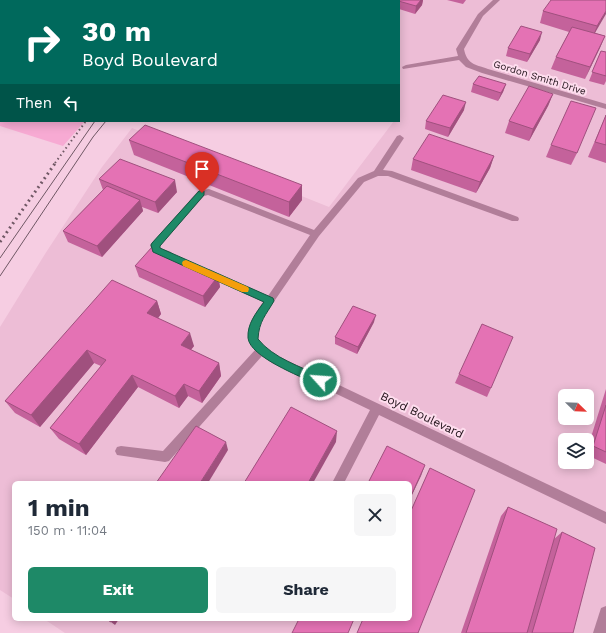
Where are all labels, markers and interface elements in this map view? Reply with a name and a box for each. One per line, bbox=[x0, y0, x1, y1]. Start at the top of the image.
text: 30 m bbox=[82, 15, 151, 48]
icon: right bbox=[16, 16, 68, 68]
text: Boyd Boulevard bbox=[82, 49, 218, 70]
street label: Gordon Smith Drive bbox=[492, 58, 588, 97]
icon: left bbox=[60, 92, 82, 114]
text: Then bbox=[16, 94, 52, 112]
pin bbox=[185, 152, 219, 193]
icon: arrive bbox=[191, 158, 213, 180]
position arrow bbox=[299, 359, 341, 401]
street label: Boyd Boulevard bbox=[378, 389, 466, 441]
north arrow bbox=[558, 389, 594, 425]
map controls bbox=[558, 389, 594, 469]
button: layers bbox=[558, 433, 594, 469]
text: 1 min bbox=[28, 494, 90, 522]
button: close bbox=[354, 494, 396, 536]
text: 150 m · 11:04 bbox=[28, 523, 107, 538]
button: Exit bbox=[28, 567, 208, 613]
button: Share bbox=[216, 567, 396, 613]

